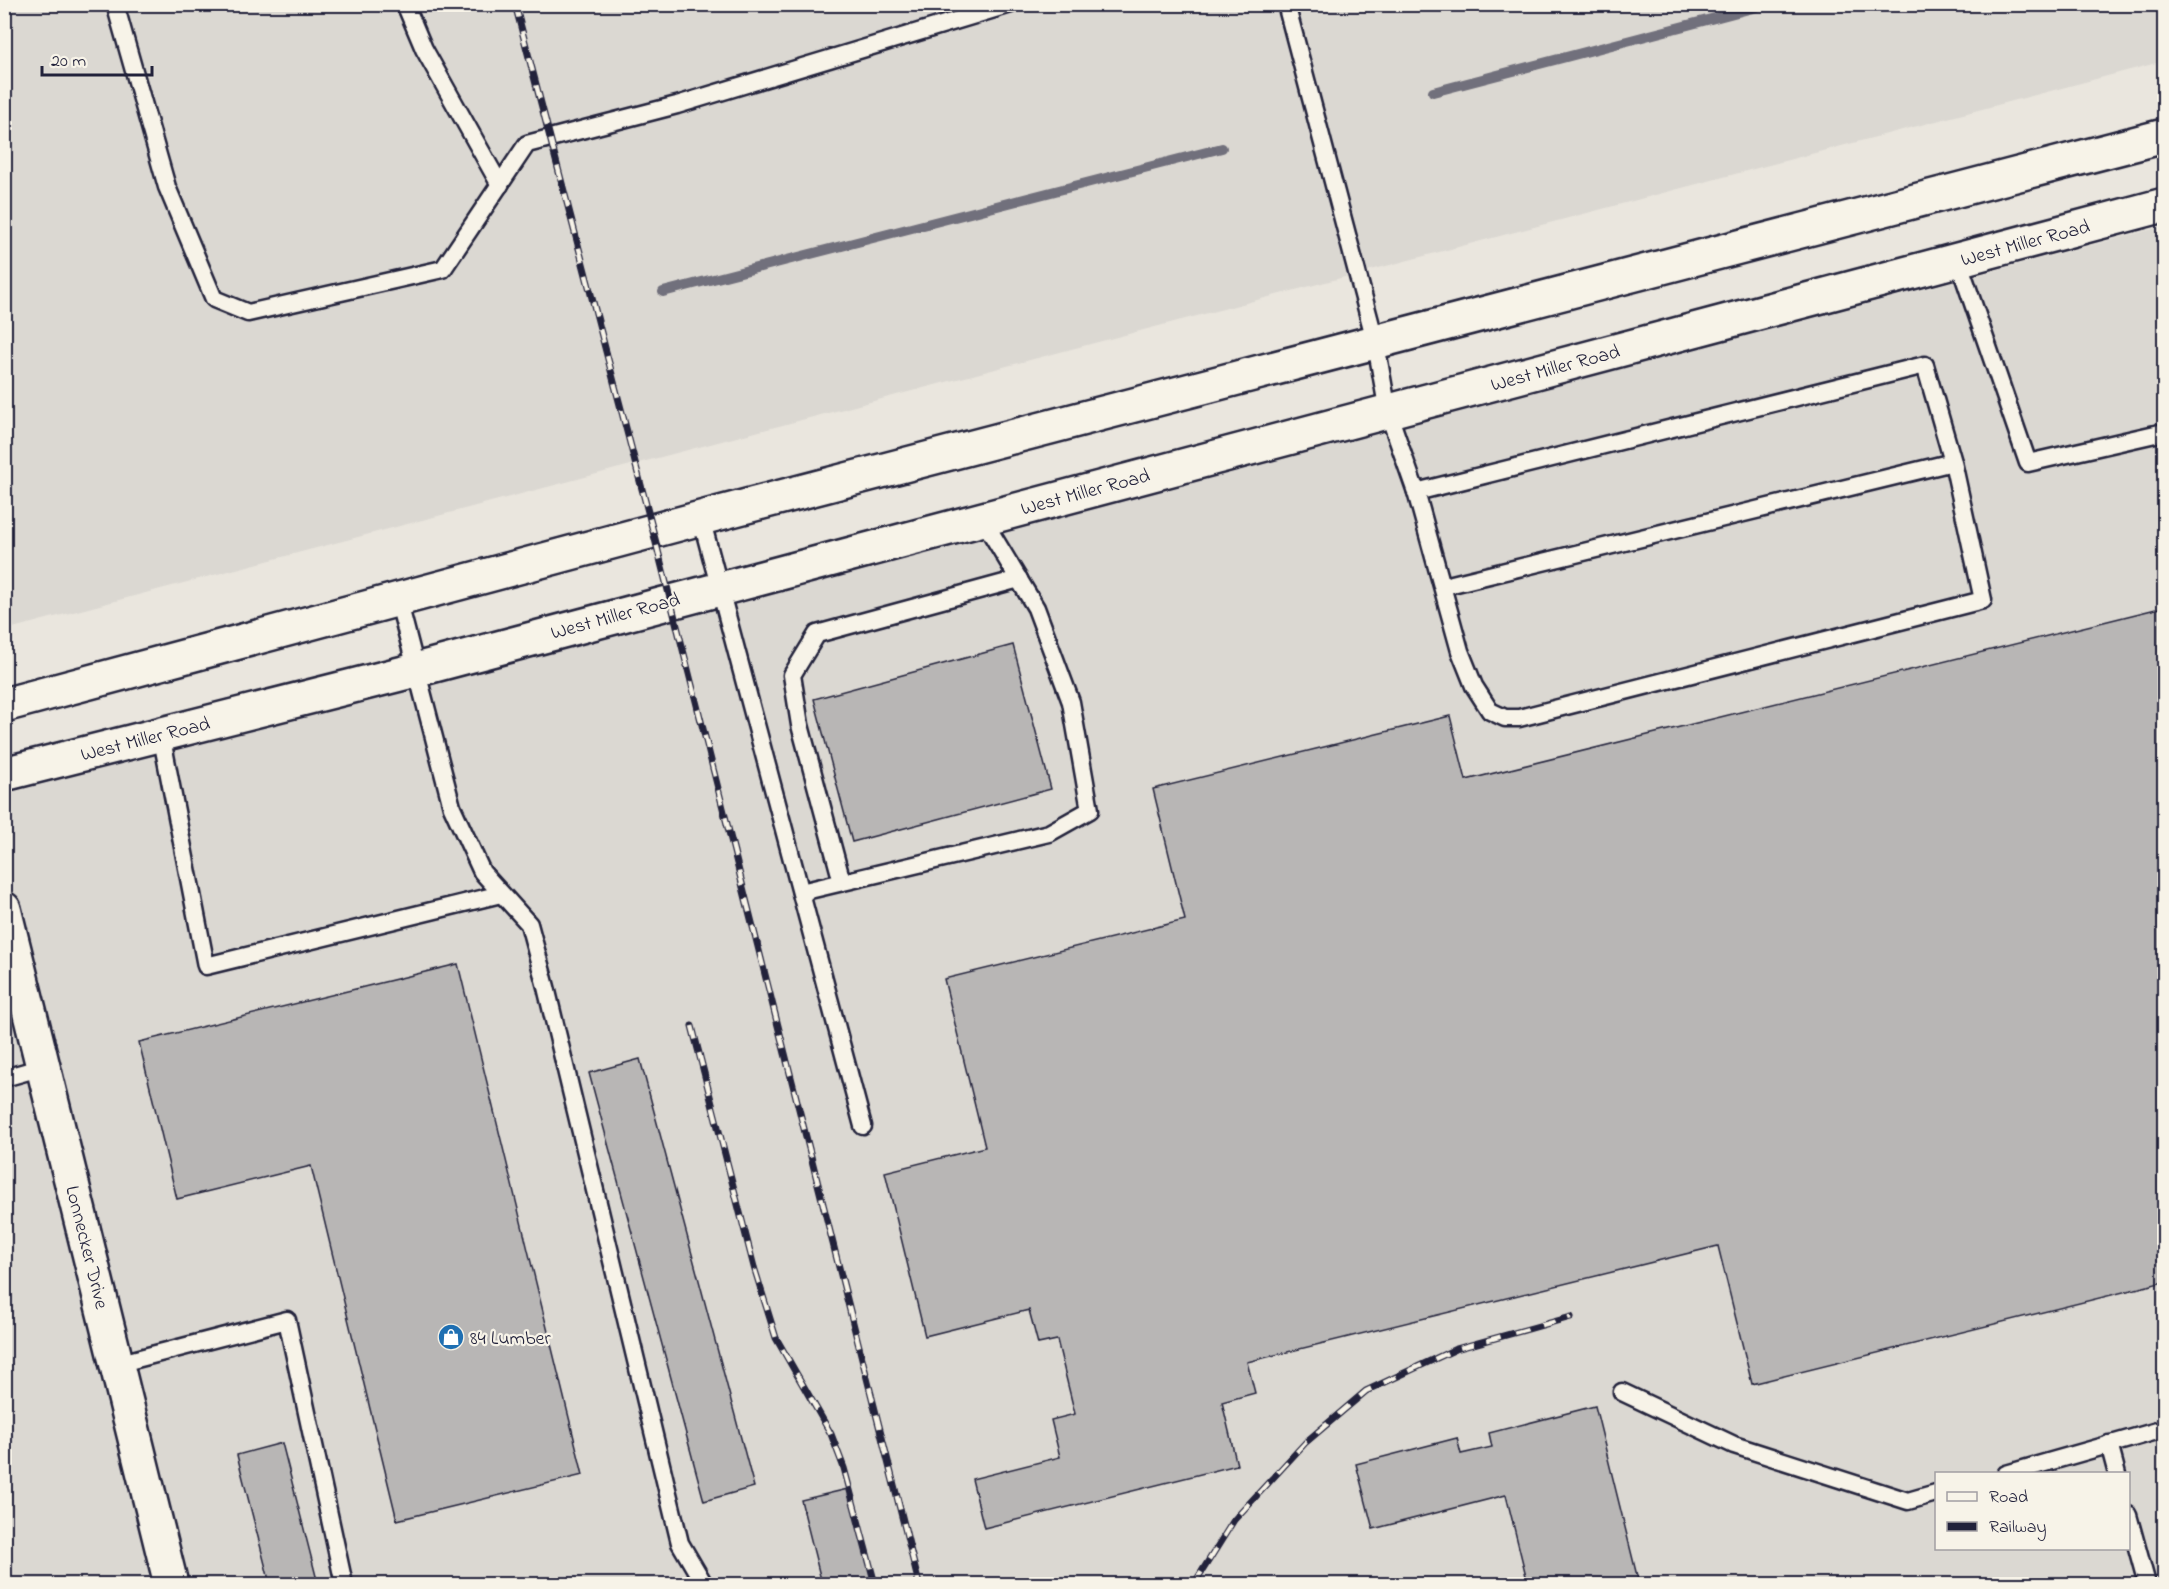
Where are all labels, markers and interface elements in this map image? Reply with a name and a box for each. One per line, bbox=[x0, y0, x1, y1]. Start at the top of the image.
scale bar bbox=[42, 39, 152, 77]
text: 20 m bbox=[51, 49, 86, 75]
street label: West Miller Road bbox=[1958, 213, 2093, 276]
street label: West Miller Road bbox=[1488, 338, 1623, 401]
street label: West Miller Road bbox=[1018, 462, 1153, 525]
street label: West Miller Road bbox=[548, 586, 683, 649]
street label: West Miller Road bbox=[78, 710, 213, 771]
street label: Lonnecker Drive bbox=[56, 1183, 115, 1312]
shop icon: 84 Lumber bbox=[436, 1322, 466, 1352]
place label: 84 Lumber bbox=[470, 1325, 552, 1354]
legend bbox=[1935, 1472, 2130, 1550]
text: Road bbox=[1989, 1485, 2028, 1511]
text: Railway bbox=[1989, 1515, 2046, 1541]

